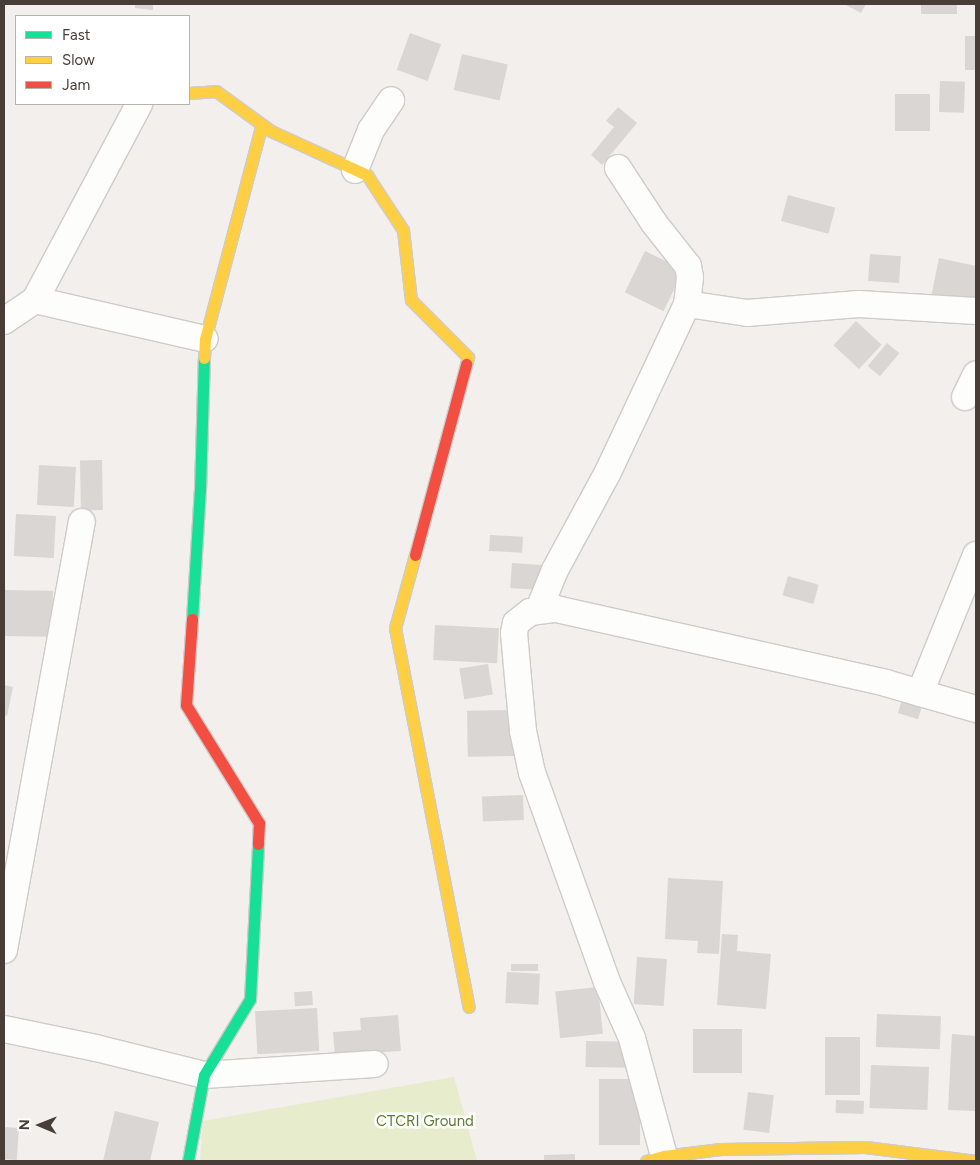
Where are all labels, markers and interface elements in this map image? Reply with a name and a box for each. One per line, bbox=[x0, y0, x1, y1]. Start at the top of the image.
legend bbox=[15, 15, 190, 105]
text: Fast bbox=[62, 26, 90, 44]
text: Slow bbox=[62, 51, 95, 69]
text: Jam bbox=[62, 76, 90, 94]
north arrow bbox=[15, 1100, 65, 1150]
park label: CTCRI Ground bbox=[376, 1113, 474, 1131]
text: N bbox=[16, 1119, 33, 1130]

